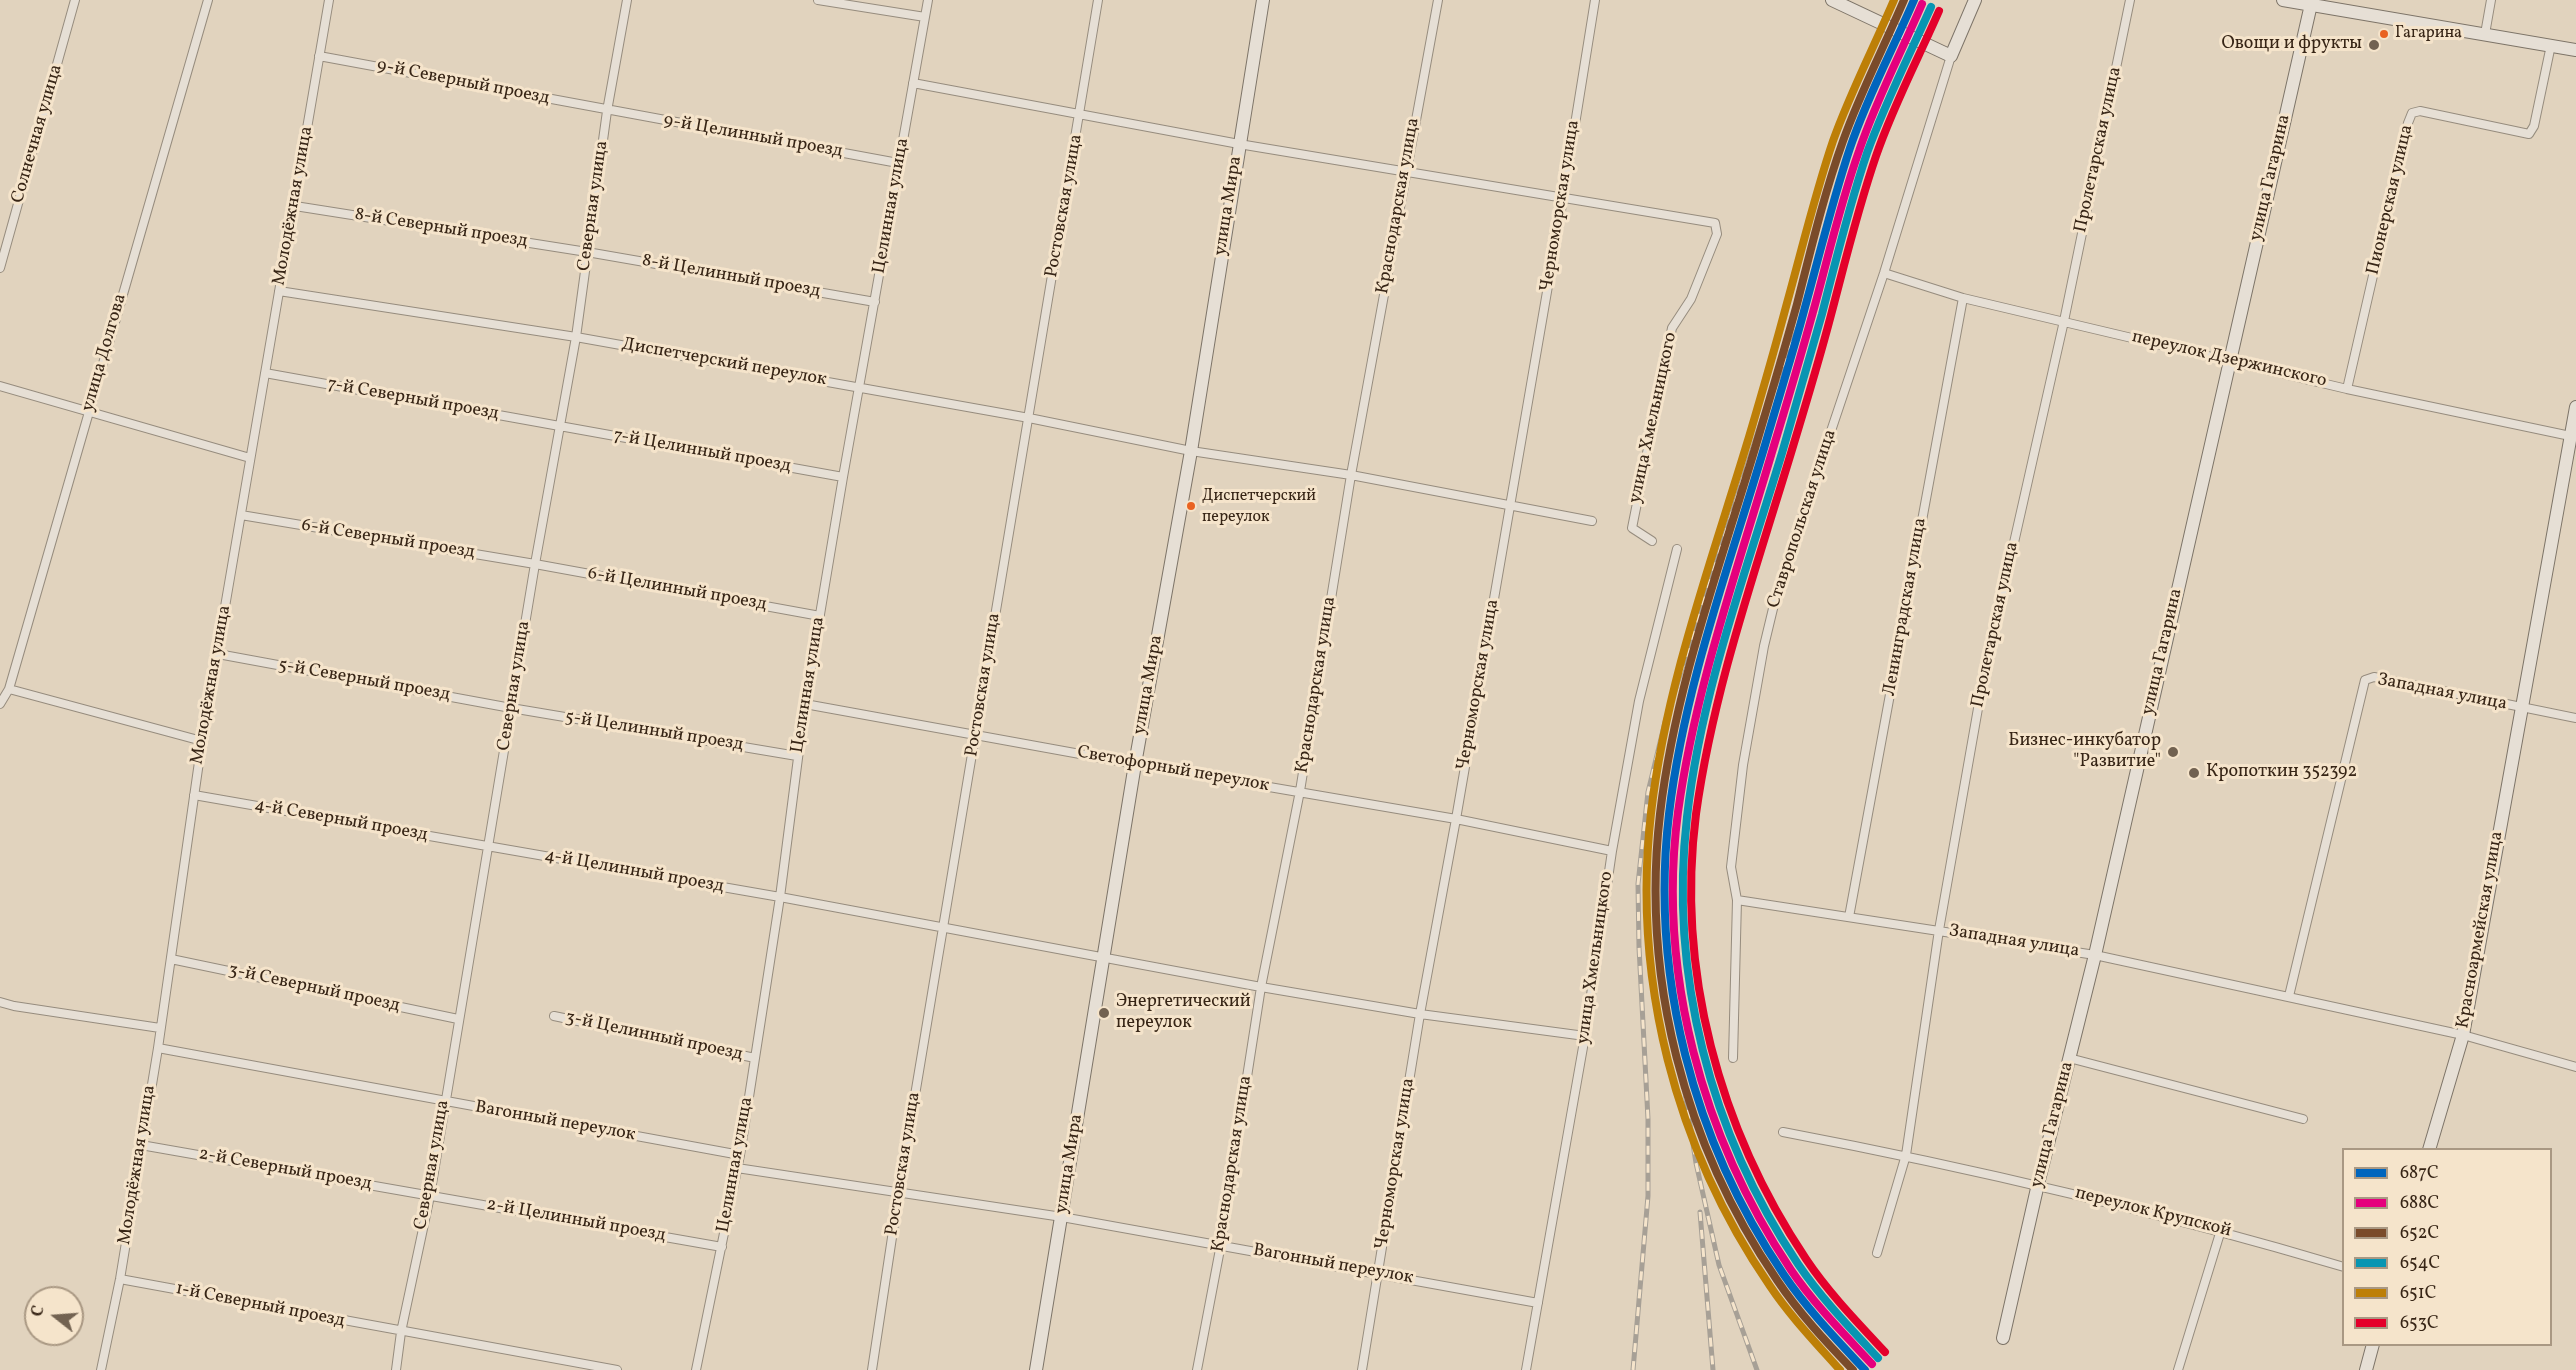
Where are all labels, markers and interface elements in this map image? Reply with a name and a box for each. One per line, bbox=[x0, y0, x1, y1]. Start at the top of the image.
place label: Гагарина bbox=[2395, 24, 2462, 44]
marker: Гагарина bbox=[2378, 28, 2390, 40]
place label: Овощи и фрукты bbox=[2222, 34, 2362, 56]
marker: Овощи и фрукты bbox=[2367, 38, 2381, 52]
street label: 9-й Северный проезд bbox=[375, 56, 551, 110]
street label: Солнечная улица bbox=[8, 62, 68, 206]
street label: Пролетарская улица bbox=[2071, 65, 2127, 235]
street label: 9-й Целинный проезд bbox=[662, 111, 844, 163]
street label: улица Гагарина bbox=[2246, 113, 2296, 243]
street label: Краснодарская улица bbox=[1373, 116, 1425, 296]
street label: Черноморская улица bbox=[1537, 119, 1585, 293]
street label: Пионерская улица bbox=[2363, 123, 2419, 277]
street label: Молодёжная улица bbox=[269, 125, 319, 287]
street label: Ростовская улица bbox=[1042, 133, 1088, 279]
street label: Целинная улица bbox=[869, 136, 915, 276]
street label: Северная улица bbox=[574, 139, 614, 273]
street label: улица Мира bbox=[1210, 155, 1248, 257]
street label: 8-й Северный проезд bbox=[353, 205, 529, 253]
street label: 8-й Целинный проезд bbox=[640, 251, 822, 303]
street label: улица Долгова bbox=[78, 292, 132, 414]
street label: переулок Дзержинского bbox=[2130, 327, 2328, 393]
street label: улица Хмельницкого bbox=[1625, 330, 1683, 506]
street label: Диспетчерский переулок bbox=[620, 334, 828, 392]
street label: 7-й Северный проезд bbox=[326, 374, 500, 426]
street label: 7-й Целинный проезд bbox=[612, 426, 792, 478]
street label: Ставропольская улица bbox=[1764, 427, 1842, 611]
place label: Диспетчерский переулок bbox=[1202, 487, 1316, 525]
marker: Диспетчерский переулок bbox=[1185, 500, 1197, 512]
street label: 6-й Северный проезд bbox=[300, 516, 476, 564]
street label: Ленинградская улица bbox=[1880, 516, 1932, 698]
street label: Пролетарская улица bbox=[1968, 540, 2024, 710]
street label: 6-й Целинный проезд bbox=[586, 564, 768, 616]
street label: улица Гагарина bbox=[2138, 587, 2188, 717]
street label: Краснодарская улица bbox=[1292, 595, 1342, 775]
street label: Черноморская улица bbox=[1453, 598, 1505, 772]
street label: Молодёжная улица bbox=[187, 604, 237, 766]
street label: Ростовская улица bbox=[962, 612, 1006, 758]
street label: Целинная улица bbox=[788, 615, 830, 755]
street label: Северная улица bbox=[494, 619, 536, 753]
street label: улица Мира bbox=[1130, 634, 1168, 736]
street label: 5-й Северный проезд bbox=[276, 655, 452, 707]
street label: Западная улица bbox=[2375, 670, 2509, 716]
street label: 5-й Целинный проезд bbox=[563, 707, 745, 757]
place label: Бизнес-инкубатор "Развитие" bbox=[2008, 731, 2161, 774]
street label: Светофорный переулок bbox=[1075, 742, 1271, 798]
marker: Бизнес-инкубатор "Развитие" bbox=[2166, 745, 2180, 759]
place label: Кропоткин 352392 bbox=[2206, 762, 2357, 784]
marker: Кропоткин 352392 bbox=[2187, 766, 2201, 780]
street label: 4-й Северный проезд bbox=[253, 795, 429, 847]
street label: Красноармейская улица bbox=[2453, 830, 2509, 1030]
street label: 4-й Целинный проезд bbox=[543, 846, 725, 898]
street label: улица Хмельницкого bbox=[1573, 870, 1619, 1046]
street label: Западная улица bbox=[1947, 921, 2081, 963]
street label: 3-й Северный проезд bbox=[226, 960, 402, 1018]
place label: Энергетический переулок bbox=[1116, 992, 1251, 1034]
marker: Энергетический переулок bbox=[1097, 1006, 1111, 1020]
street label: 3-й Целинный проезд bbox=[563, 1008, 745, 1066]
street label: улица Гагарина bbox=[2027, 1060, 2079, 1190]
street label: Краснодарская улица bbox=[1208, 1074, 1258, 1254]
street label: Черноморская улица bbox=[1372, 1077, 1420, 1251]
street label: Молодёжная улица bbox=[115, 1084, 161, 1246]
street label: Ростовская улица bbox=[882, 1091, 926, 1237]
street label: Целинная улица bbox=[713, 1095, 759, 1235]
street label: Вагонный переулок bbox=[473, 1097, 637, 1147]
street label: Северная улица bbox=[411, 1098, 455, 1232]
street label: улица Мира bbox=[1051, 1113, 1089, 1215]
street label: 2-й Северный проезд bbox=[197, 1144, 373, 1196]
legend bbox=[2342, 1148, 2552, 1346]
text: 687С bbox=[2400, 1161, 2439, 1186]
street label: переулок Крупской bbox=[2073, 1183, 2233, 1243]
text: 688С bbox=[2400, 1191, 2439, 1216]
street label: 2-й Целинный проезд bbox=[485, 1195, 667, 1247]
text: 652С bbox=[2400, 1221, 2439, 1246]
street label: Вагонный переулок bbox=[1251, 1240, 1415, 1290]
text: 654С bbox=[2400, 1251, 2440, 1276]
street label: 1-й Северный проезд bbox=[174, 1279, 346, 1333]
text: 651С bbox=[2400, 1281, 2437, 1306]
north arrow bbox=[24, 1286, 84, 1346]
text: С bbox=[27, 1303, 51, 1319]
text: 653С bbox=[2400, 1311, 2439, 1336]

